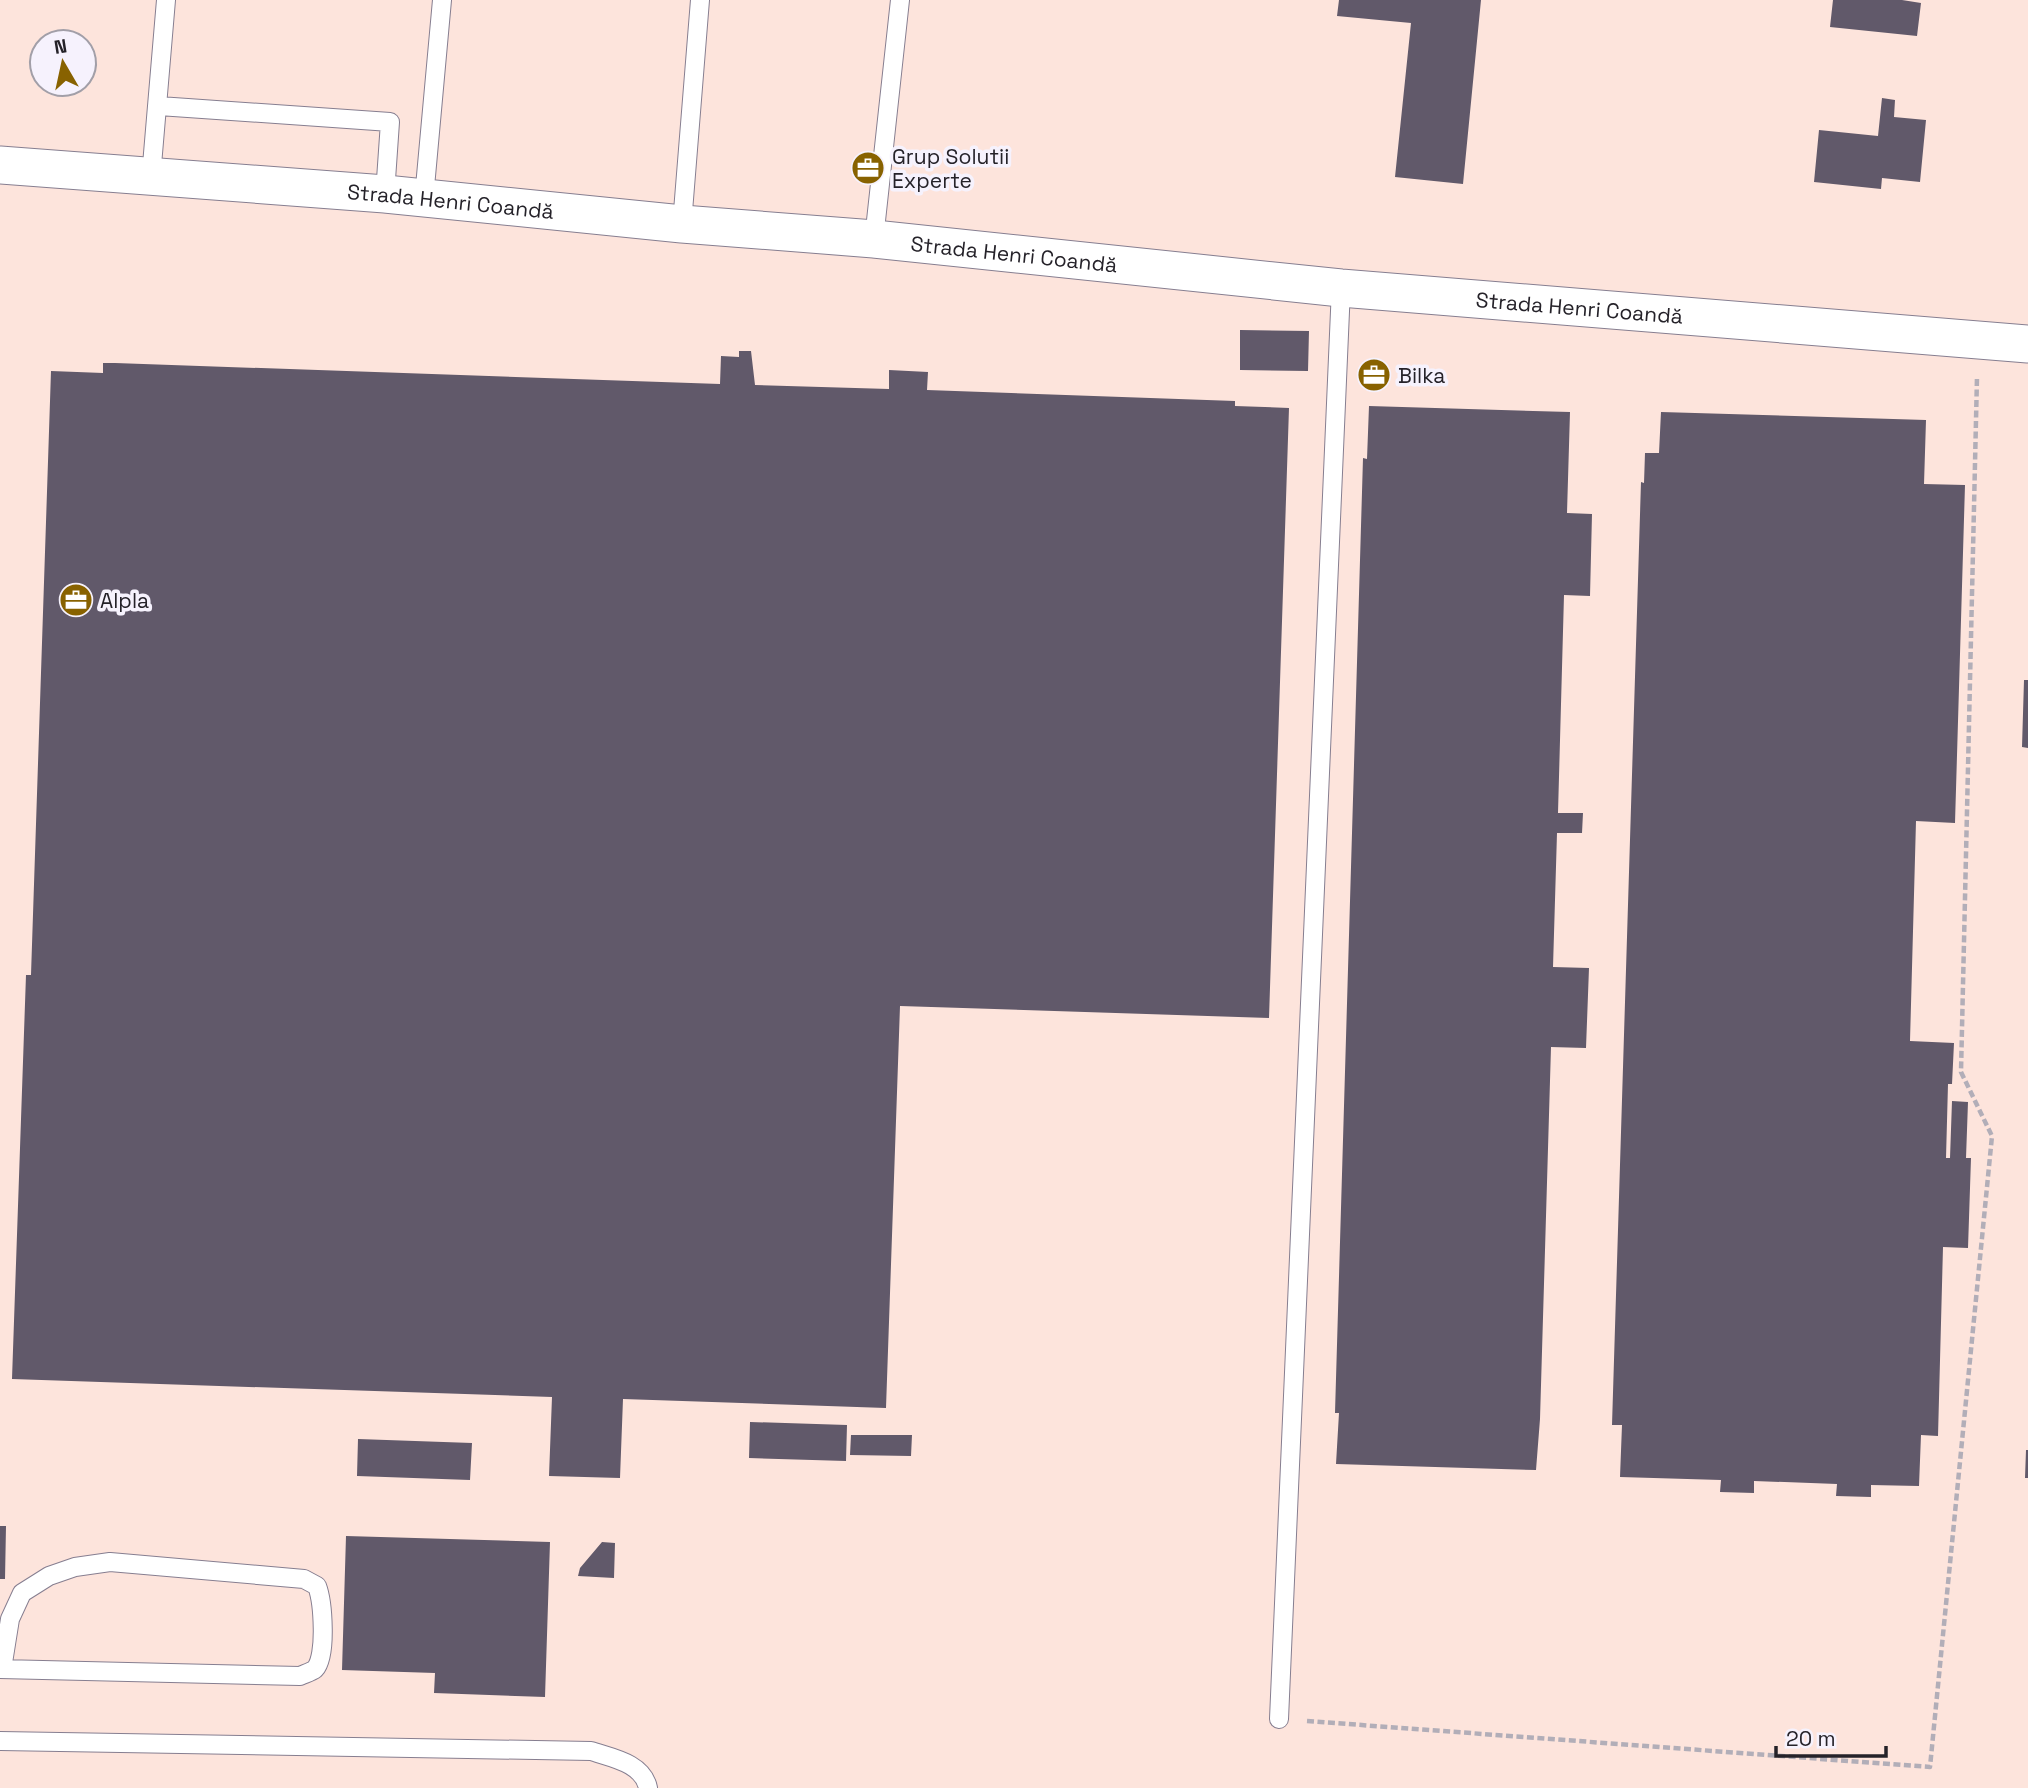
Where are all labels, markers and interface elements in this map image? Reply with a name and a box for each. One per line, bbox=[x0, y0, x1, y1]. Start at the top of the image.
north arrow bbox=[28, 28, 98, 98]
text: N bbox=[52, 33, 69, 60]
place label: Grup Solutii Experte bbox=[892, 143, 1009, 194]
office icon: Grup Solutii Experte bbox=[849, 149, 887, 187]
street label: Strada Henri Coandă bbox=[346, 178, 555, 224]
street label: Strada Henri Coandă bbox=[909, 229, 1119, 278]
street label: Strada Henri Coandă bbox=[1475, 286, 1684, 329]
office icon: Bilka bbox=[1355, 356, 1393, 394]
place label: Bilka bbox=[1398, 362, 1445, 389]
office icon: Alpla bbox=[57, 581, 95, 619]
place label: Alpla bbox=[100, 587, 149, 614]
scale bar bbox=[1776, 1714, 1886, 1758]
text: 20 m bbox=[1786, 1725, 1836, 1752]

